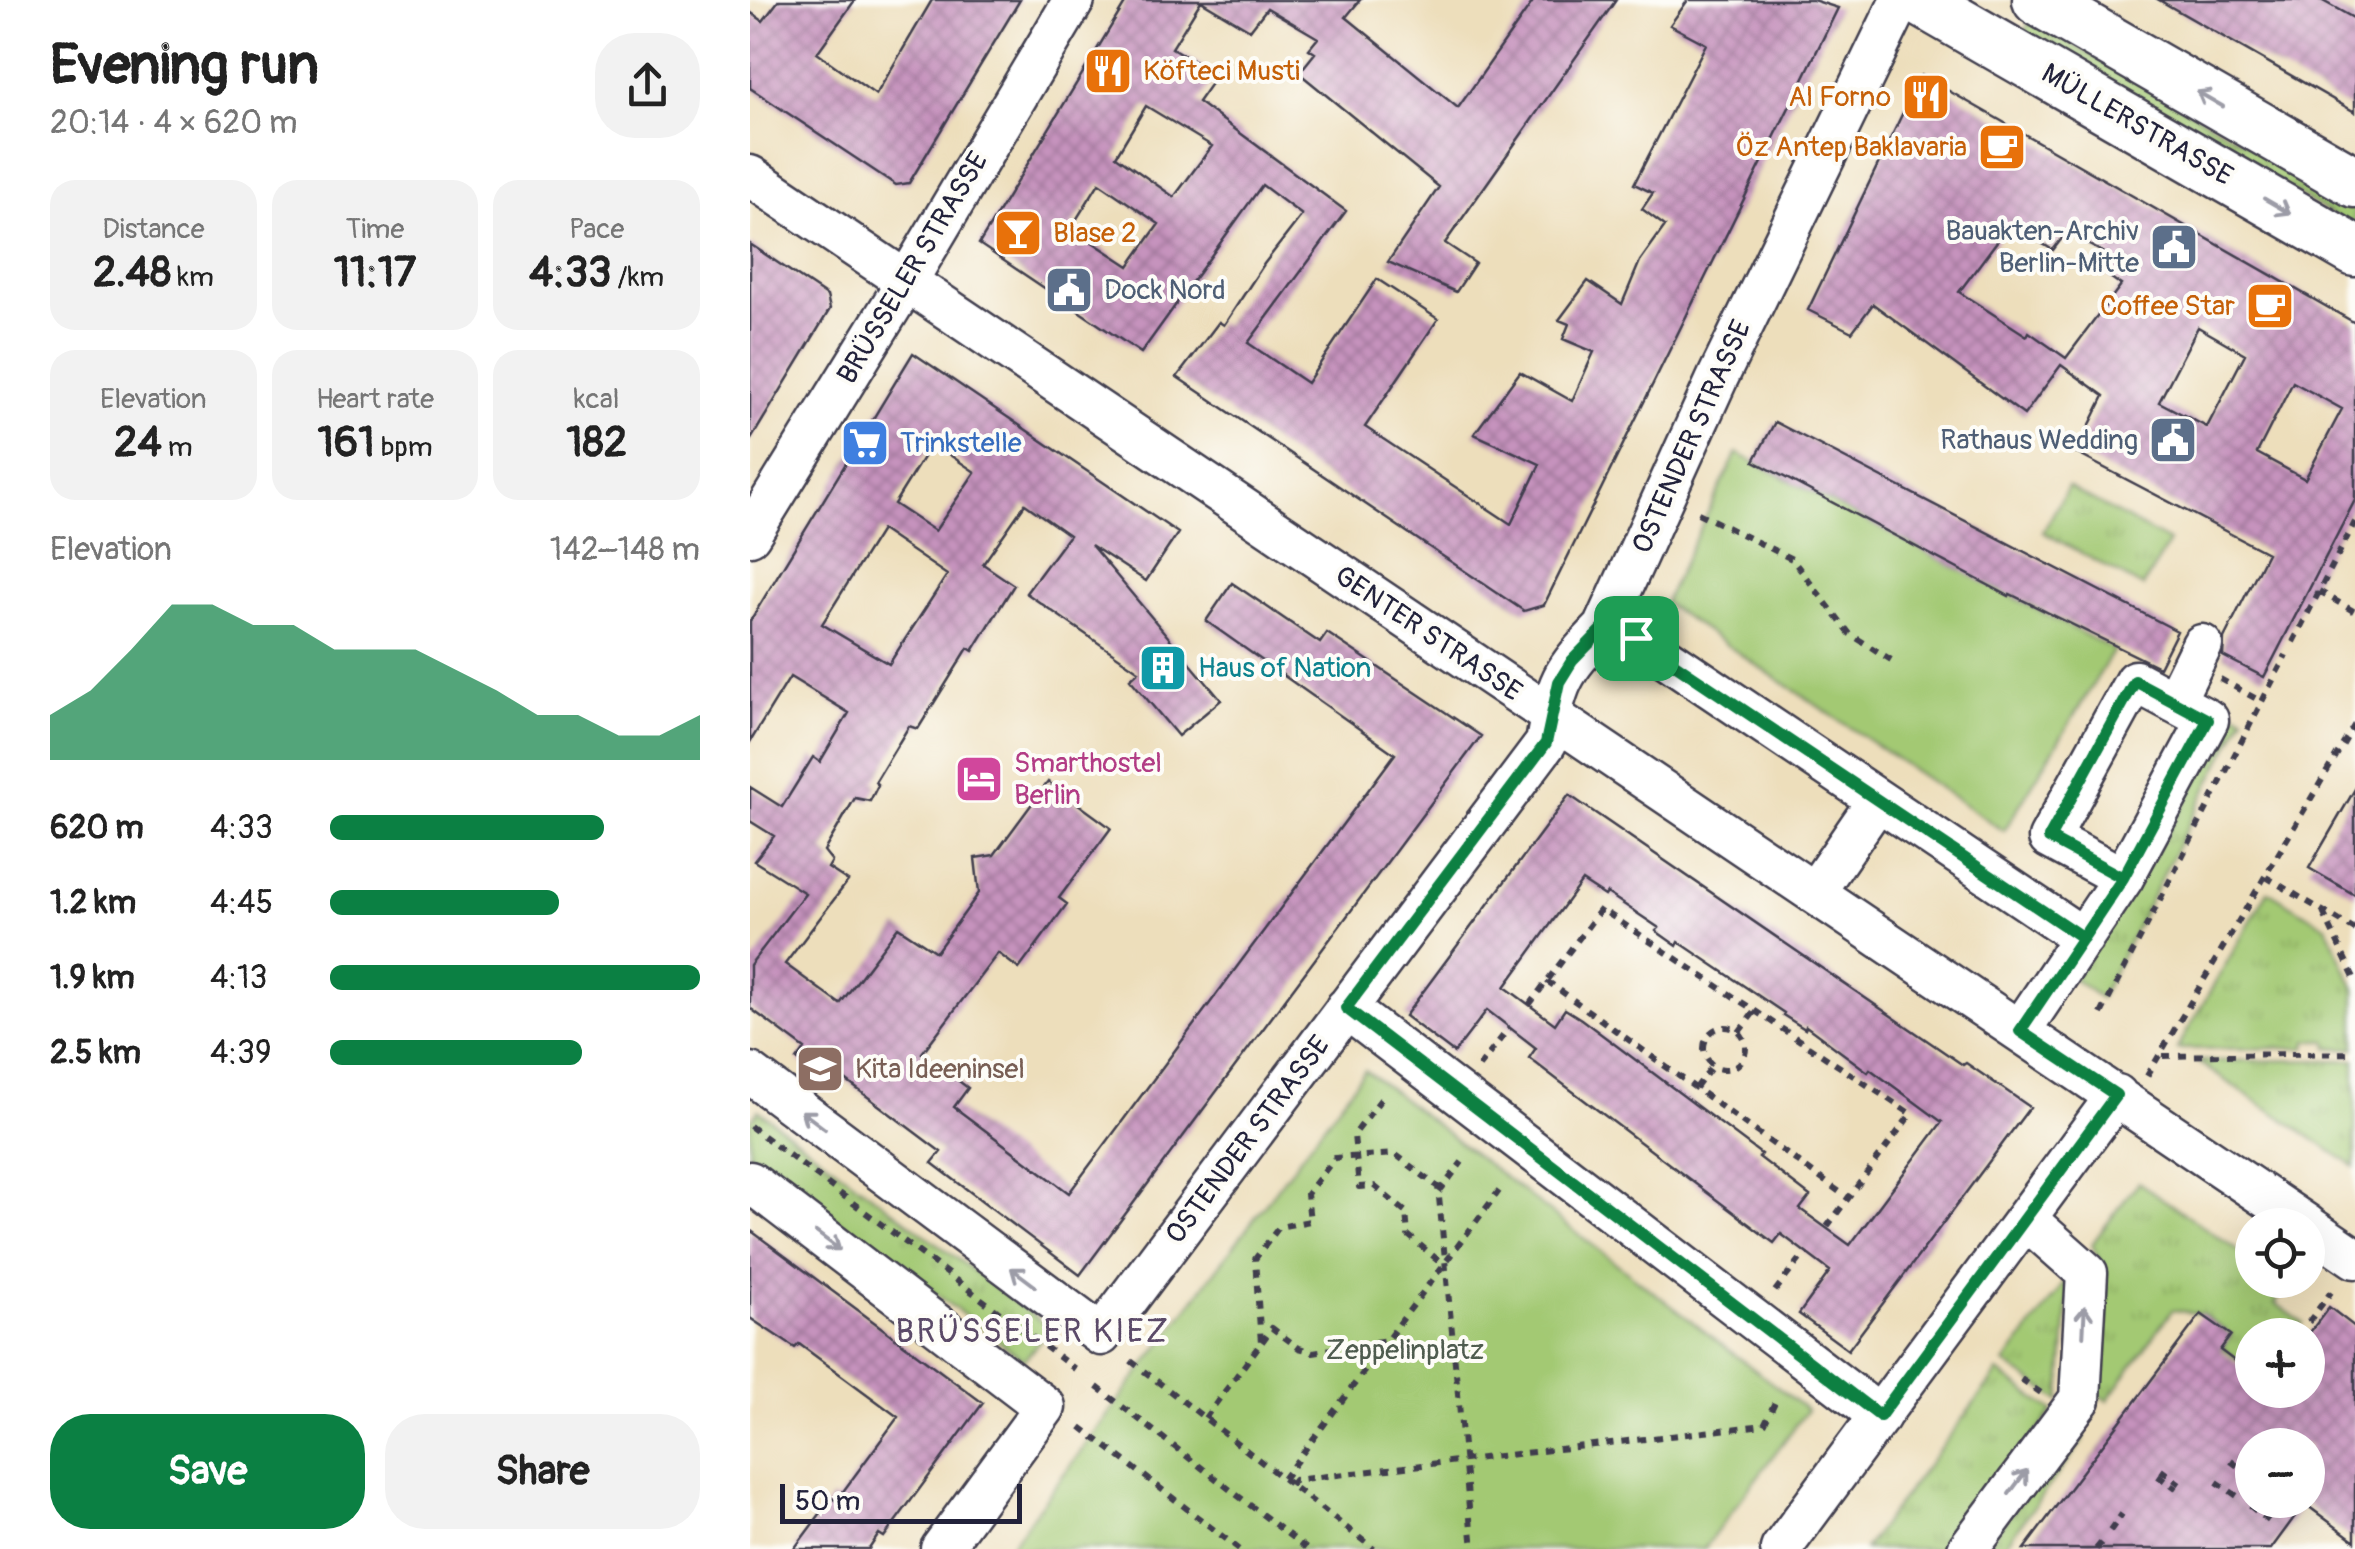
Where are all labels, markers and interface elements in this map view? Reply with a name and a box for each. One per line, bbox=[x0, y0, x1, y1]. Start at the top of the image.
text: Evening run bbox=[50, 31, 319, 100]
button: share bbox=[595, 33, 700, 138]
restaurant icon: Köfteci Musti bbox=[1082, 45, 1134, 97]
place label: Köfteci Musti bbox=[1143, 54, 1300, 89]
street label: MÜLLERSTRASSE bbox=[2035, 56, 2239, 194]
restaurant icon: Al Forno bbox=[1900, 71, 1952, 123]
place label: Al Forno bbox=[1788, 80, 1891, 115]
one-way arrow bbox=[2196, 89, 2225, 109]
text: 20:14 · 4 × 620 m bbox=[50, 103, 297, 143]
cafe icon: Öz Antep Baklavaria bbox=[1976, 121, 2028, 173]
place label: Öz Antep Baklavaria bbox=[1735, 130, 1967, 165]
street label: BRÜSSELER STRASSE bbox=[830, 146, 996, 390]
one-way arrow bbox=[2261, 196, 2291, 216]
bar icon: Blase 2 bbox=[992, 207, 1044, 259]
text: Distance bbox=[102, 212, 205, 247]
text: Time bbox=[346, 212, 404, 247]
text: Pace bbox=[569, 212, 624, 247]
place label: Bauakten-Archiv Berlin-Mitte bbox=[1945, 214, 2139, 281]
place label: Blase 2 bbox=[1053, 216, 1137, 251]
public building icon: Bauakten-Archiv Berlin-Mitte bbox=[2148, 221, 2200, 273]
text: 2.48 bbox=[93, 247, 171, 299]
text: 11:17 bbox=[334, 247, 416, 299]
text: 4:33 bbox=[529, 247, 612, 299]
text: km bbox=[171, 260, 214, 295]
text: /km bbox=[612, 260, 664, 295]
public building icon: Dock Nord bbox=[1043, 264, 1095, 316]
place label: Dock Nord bbox=[1104, 273, 1226, 308]
cafe icon: Coffee Star bbox=[2244, 280, 2296, 332]
place label: Coffee Star bbox=[2100, 289, 2235, 324]
street label: OSTENDER STRASSE bbox=[1625, 315, 1759, 559]
text: Elevation bbox=[100, 382, 207, 417]
text: Heart rate bbox=[316, 382, 434, 417]
text: kcal bbox=[574, 382, 619, 417]
public building icon: Rathaus Wedding bbox=[2147, 414, 2199, 466]
text: 24 bbox=[114, 417, 162, 469]
text: 161 bbox=[317, 417, 375, 469]
text: 182 bbox=[566, 417, 627, 469]
supermarket icon: Trinkstelle bbox=[839, 417, 891, 469]
place label: Rathaus Wedding bbox=[1940, 423, 2138, 458]
place label: Trinkstelle bbox=[900, 426, 1022, 461]
text: m bbox=[162, 430, 193, 465]
text: bpm bbox=[375, 430, 433, 465]
text: Elevation bbox=[50, 530, 172, 570]
text: 142–148 m bbox=[550, 530, 700, 570]
street label: GENTER STRASSE bbox=[1328, 558, 1528, 710]
pin bbox=[1594, 596, 1679, 681]
icon: arrive bbox=[1609, 611, 1664, 666]
building icon: Haus of Nation bbox=[1137, 642, 1189, 694]
place label: Haus of Nation bbox=[1198, 651, 1371, 686]
place label: Smarthostel Berlin bbox=[1014, 746, 1162, 813]
hotel icon: Smarthostel Berlin bbox=[953, 753, 1005, 805]
text: 620 m bbox=[50, 808, 144, 848]
text: 4:33 bbox=[210, 808, 273, 848]
text: 1.2 km bbox=[50, 883, 136, 923]
text: 4:45 bbox=[210, 883, 273, 923]
text: 1.9 km bbox=[50, 958, 135, 998]
text: 4:13 bbox=[210, 958, 267, 998]
street label: OSTENDER STRASSE bbox=[1158, 1029, 1338, 1251]
text: 2.5 km bbox=[50, 1033, 141, 1073]
text: 4:39 bbox=[210, 1033, 271, 1073]
school or university icon: Kita Ideeninsel bbox=[794, 1043, 846, 1095]
place label: Kita Ideeninsel bbox=[855, 1052, 1025, 1087]
one-way arrow bbox=[800, 1110, 827, 1131]
map controls bbox=[2235, 1208, 2325, 1518]
button: locate bbox=[2235, 1208, 2325, 1298]
one-way arrow bbox=[814, 1229, 840, 1251]
one-way arrow bbox=[1010, 1267, 1037, 1288]
one-way arrow bbox=[2075, 1305, 2094, 1337]
district label: BRÜSSELER KIEZ bbox=[896, 1312, 1170, 1352]
button: + bbox=[2235, 1318, 2325, 1408]
park label: Zeppelinplatz bbox=[1326, 1333, 1484, 1368]
button: Save bbox=[50, 1414, 365, 1529]
button: Share bbox=[385, 1414, 700, 1529]
button: − bbox=[2235, 1428, 2325, 1518]
one-way arrow bbox=[2008, 1469, 2029, 1496]
scale bar bbox=[780, 1479, 1022, 1524]
text: 50 m bbox=[795, 1484, 860, 1519]

